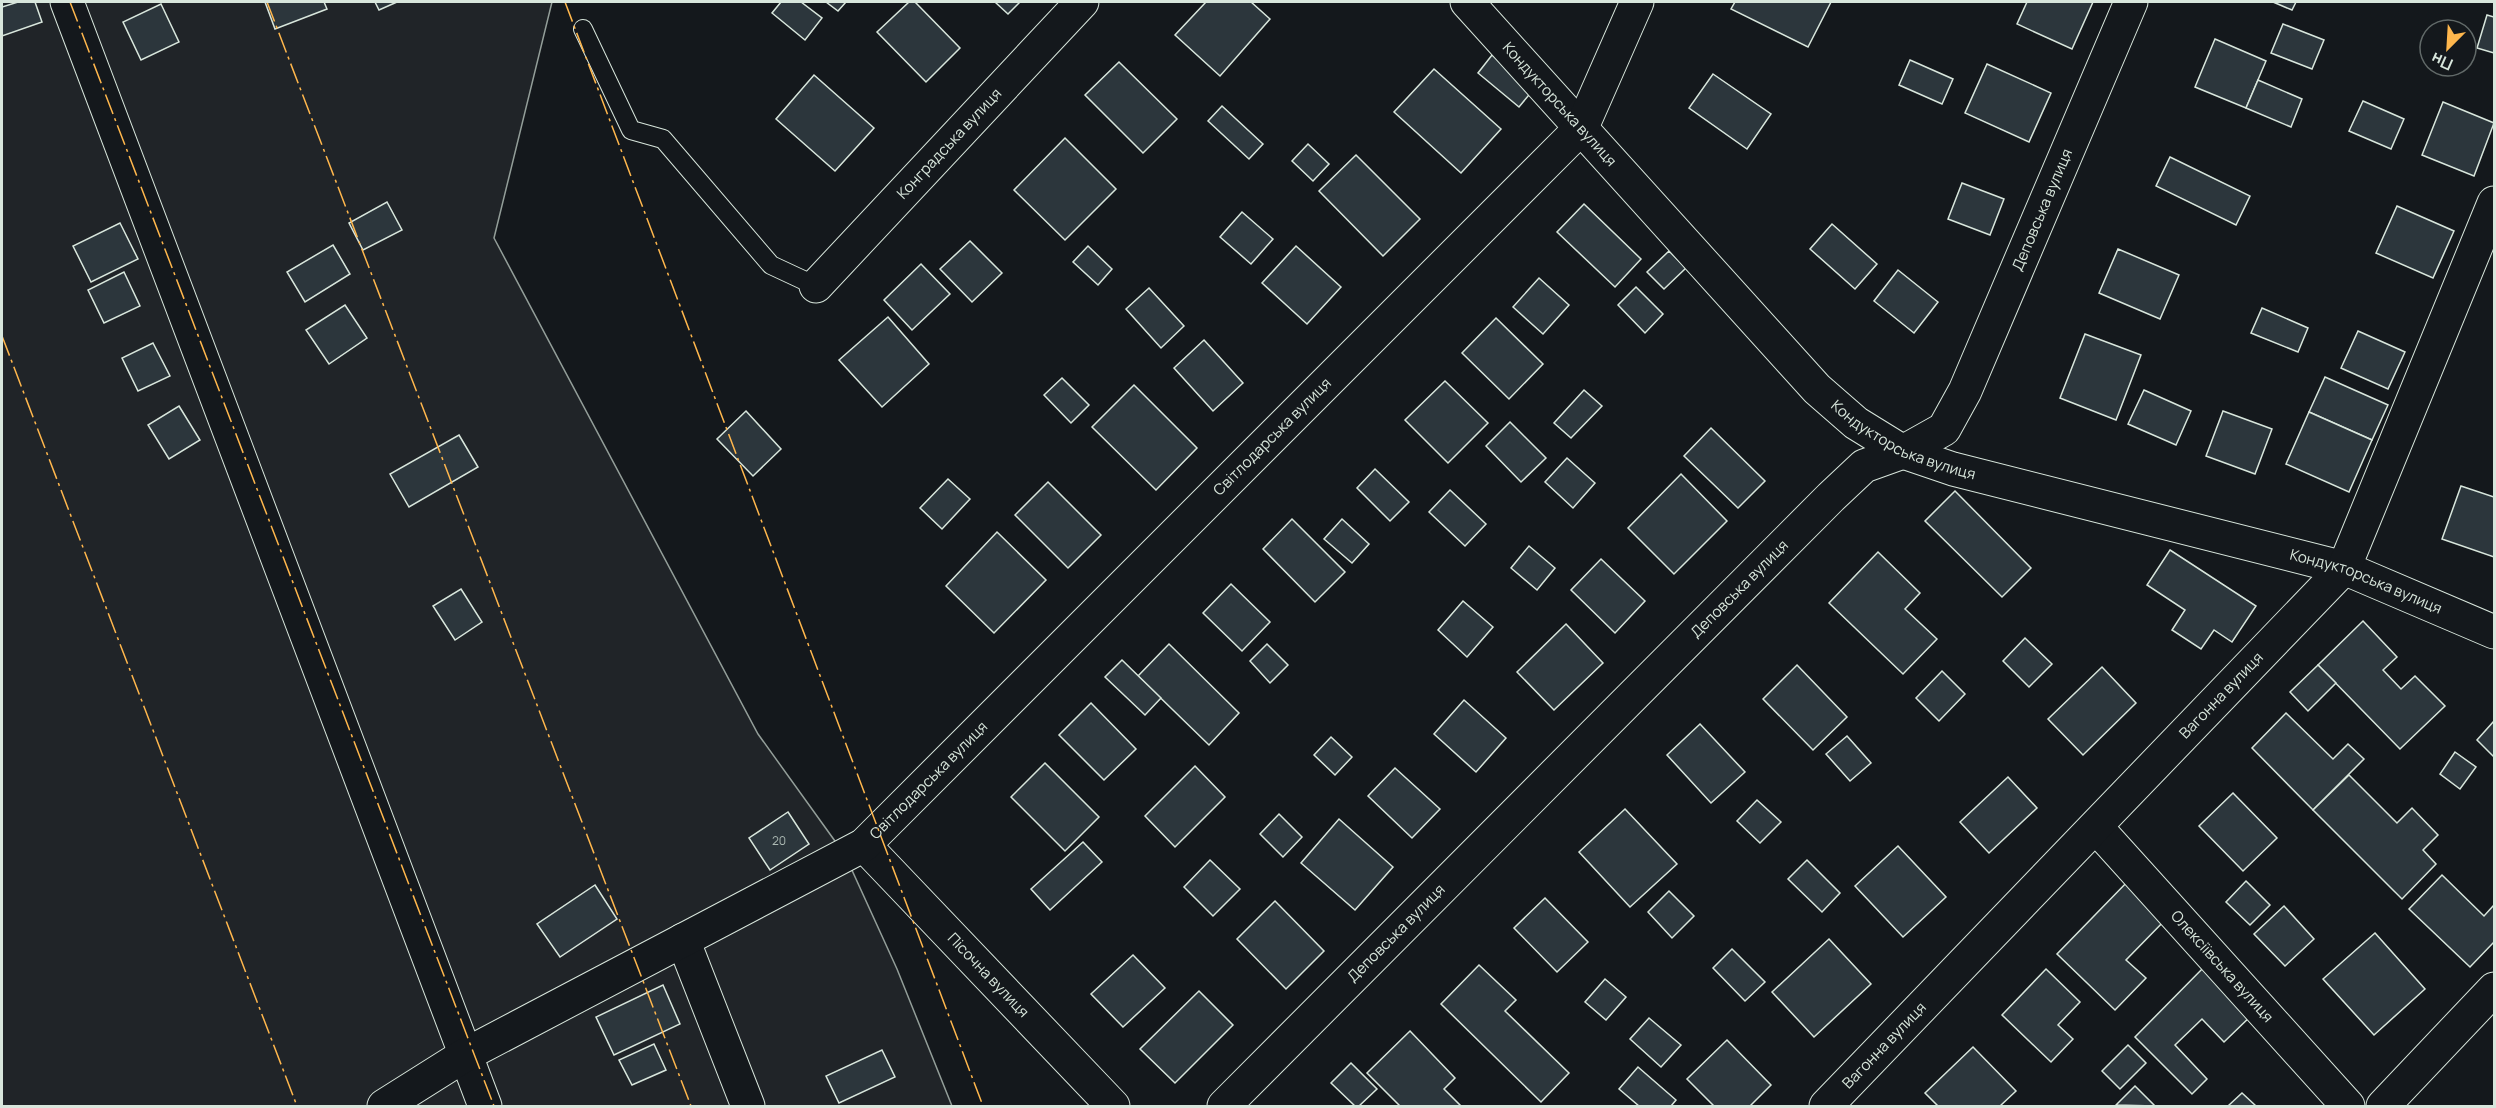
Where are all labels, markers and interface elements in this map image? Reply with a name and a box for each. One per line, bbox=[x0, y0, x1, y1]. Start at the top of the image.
north arrow bbox=[2418, 18, 2478, 78]
street label: Кондукторська вулиця bbox=[1498, 37, 1622, 171]
text: Пн bbox=[2428, 47, 2456, 76]
street label: Конградська вулиця bbox=[892, 83, 1006, 203]
street label: Деповська вулиця bbox=[2007, 145, 2077, 274]
street label: Світлодарська вулиця bbox=[1208, 373, 1336, 500]
street label: Кондукторська вулиця bbox=[1827, 395, 1978, 484]
street label: Деповська вулиця bbox=[1685, 535, 1793, 642]
street label: Кондукторська вулиця bbox=[2288, 544, 2446, 619]
street label: Вагонна вулиця bbox=[2174, 647, 2268, 743]
street label: Світлодарська вулиця bbox=[865, 716, 992, 844]
house number: 20 bbox=[772, 832, 786, 849]
street label: Деповська вулиця bbox=[1342, 879, 1450, 987]
street label: Олексіївська вулиця bbox=[2166, 906, 2279, 1027]
street label: Пісочна вулиця bbox=[943, 928, 1034, 1022]
street label: Вагонна вулиця bbox=[1837, 997, 1931, 1093]

